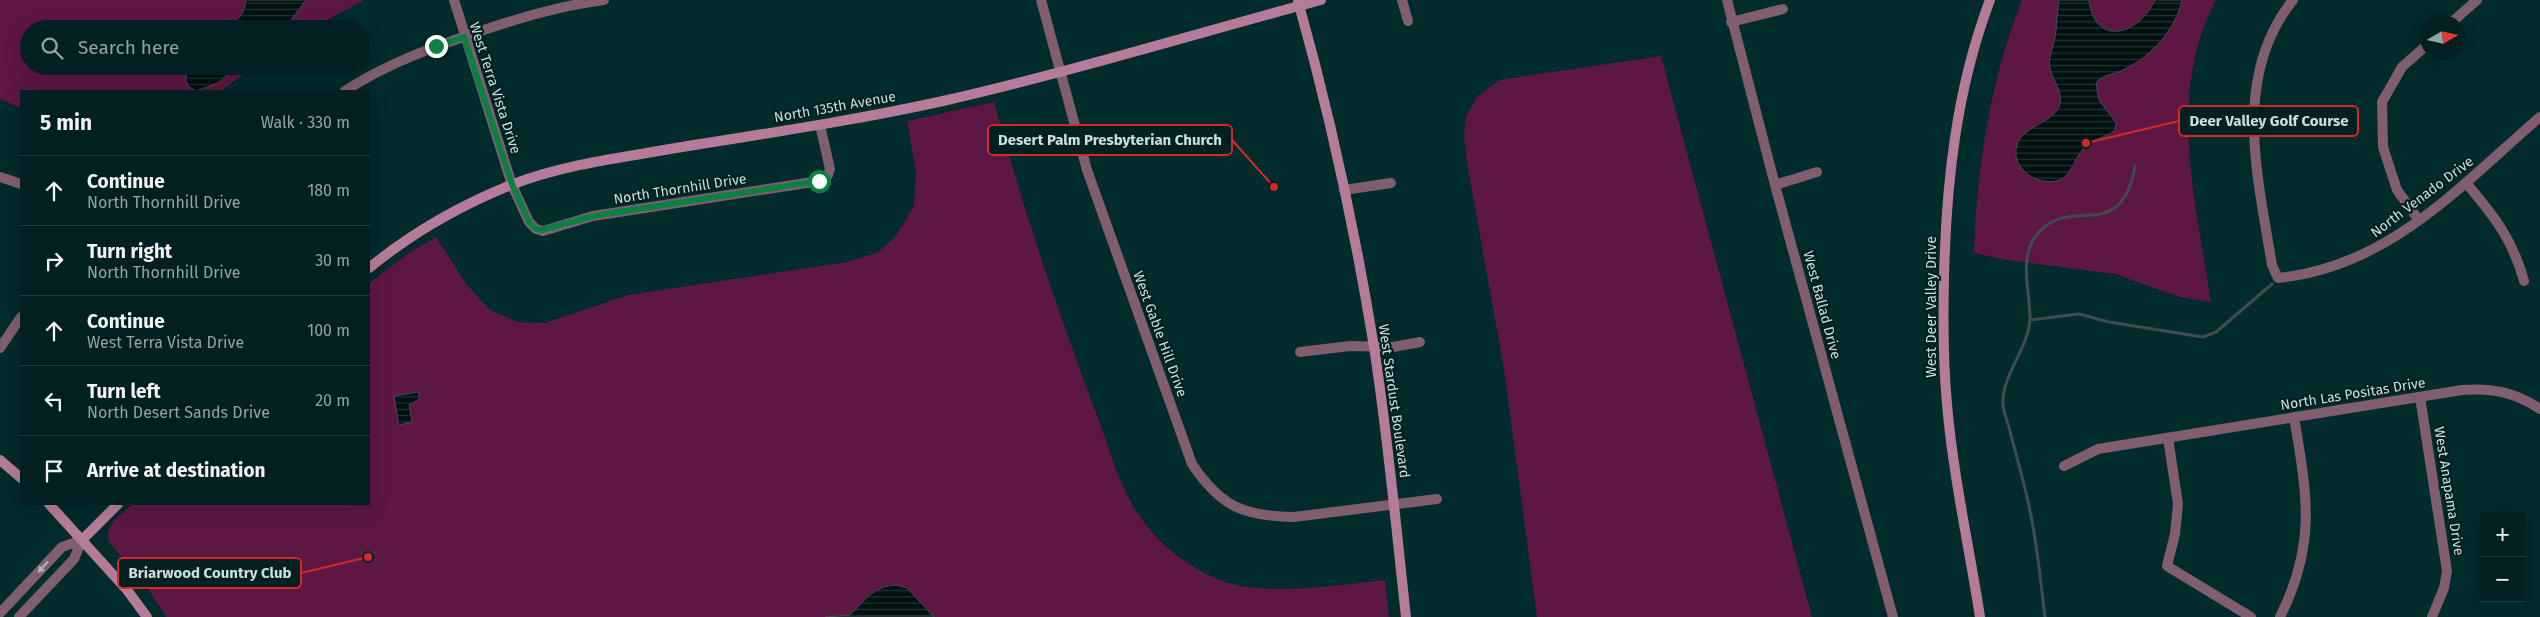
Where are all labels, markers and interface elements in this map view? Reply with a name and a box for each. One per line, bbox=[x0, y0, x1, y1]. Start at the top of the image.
north arrow bbox=[2420, 15, 2465, 60]
search box bbox=[20, 20, 370, 75]
street label: West Terra Vista Drive bbox=[466, 20, 524, 156]
icon: search bbox=[38, 34, 66, 62]
route end bbox=[425, 35, 448, 58]
text: Search here bbox=[78, 36, 179, 59]
street label: North 135th Avenue bbox=[773, 88, 897, 126]
callout: Deer Valley Golf Course bbox=[2179, 106, 2358, 136]
text: 5 min bbox=[40, 110, 92, 136]
text: Deer Valley Golf Course bbox=[2189, 112, 2349, 130]
text: Walk · 330 m bbox=[261, 113, 350, 132]
callout: Desert Palm Presbyterian Church bbox=[988, 125, 1232, 155]
text: Desert Palm Presbyterian Church bbox=[998, 131, 1222, 149]
street label: North Venado Drive bbox=[2367, 153, 2477, 241]
text: Continue bbox=[87, 170, 165, 193]
street label: North Thornhill Drive bbox=[612, 170, 748, 208]
route start bbox=[808, 170, 831, 193]
icon: ahead bbox=[40, 177, 68, 205]
text: 180 m bbox=[307, 181, 350, 200]
text: North Thornhill Drive bbox=[87, 193, 240, 212]
street label: West Deer Valley Drive bbox=[1923, 236, 1940, 378]
text: Turn right bbox=[87, 240, 172, 263]
icon: right bbox=[40, 247, 68, 275]
street label: West Ballad Drive bbox=[1799, 249, 1845, 361]
text: 30 m bbox=[315, 251, 350, 270]
text: North Thornhill Drive bbox=[87, 263, 240, 282]
street label: West Gable Hill Drive bbox=[1129, 269, 1191, 399]
text: Continue bbox=[87, 310, 165, 333]
icon: ahead bbox=[40, 317, 68, 345]
text: 100 m bbox=[307, 321, 350, 340]
street label: West Stardust Boulevard bbox=[1375, 323, 1413, 479]
text: West Terra Vista Drive bbox=[87, 333, 244, 352]
street label: North Las Positas Drive bbox=[2279, 374, 2427, 414]
text: Turn left bbox=[87, 380, 161, 403]
icon: left bbox=[40, 387, 68, 415]
text: 20 m bbox=[315, 391, 350, 410]
text: North Desert Sands Drive bbox=[87, 403, 270, 422]
street label: West Anapama Drive bbox=[2430, 425, 2468, 557]
icon: arrive bbox=[40, 457, 68, 485]
text: Arrive at destination bbox=[87, 459, 266, 482]
map controls bbox=[2480, 512, 2525, 602]
button: + bbox=[2480, 512, 2525, 557]
button: − bbox=[2480, 557, 2525, 602]
callout: Briarwood Country Club bbox=[118, 558, 301, 588]
one-way arrow bbox=[37, 561, 49, 573]
text: Briarwood Country Club bbox=[129, 564, 292, 582]

